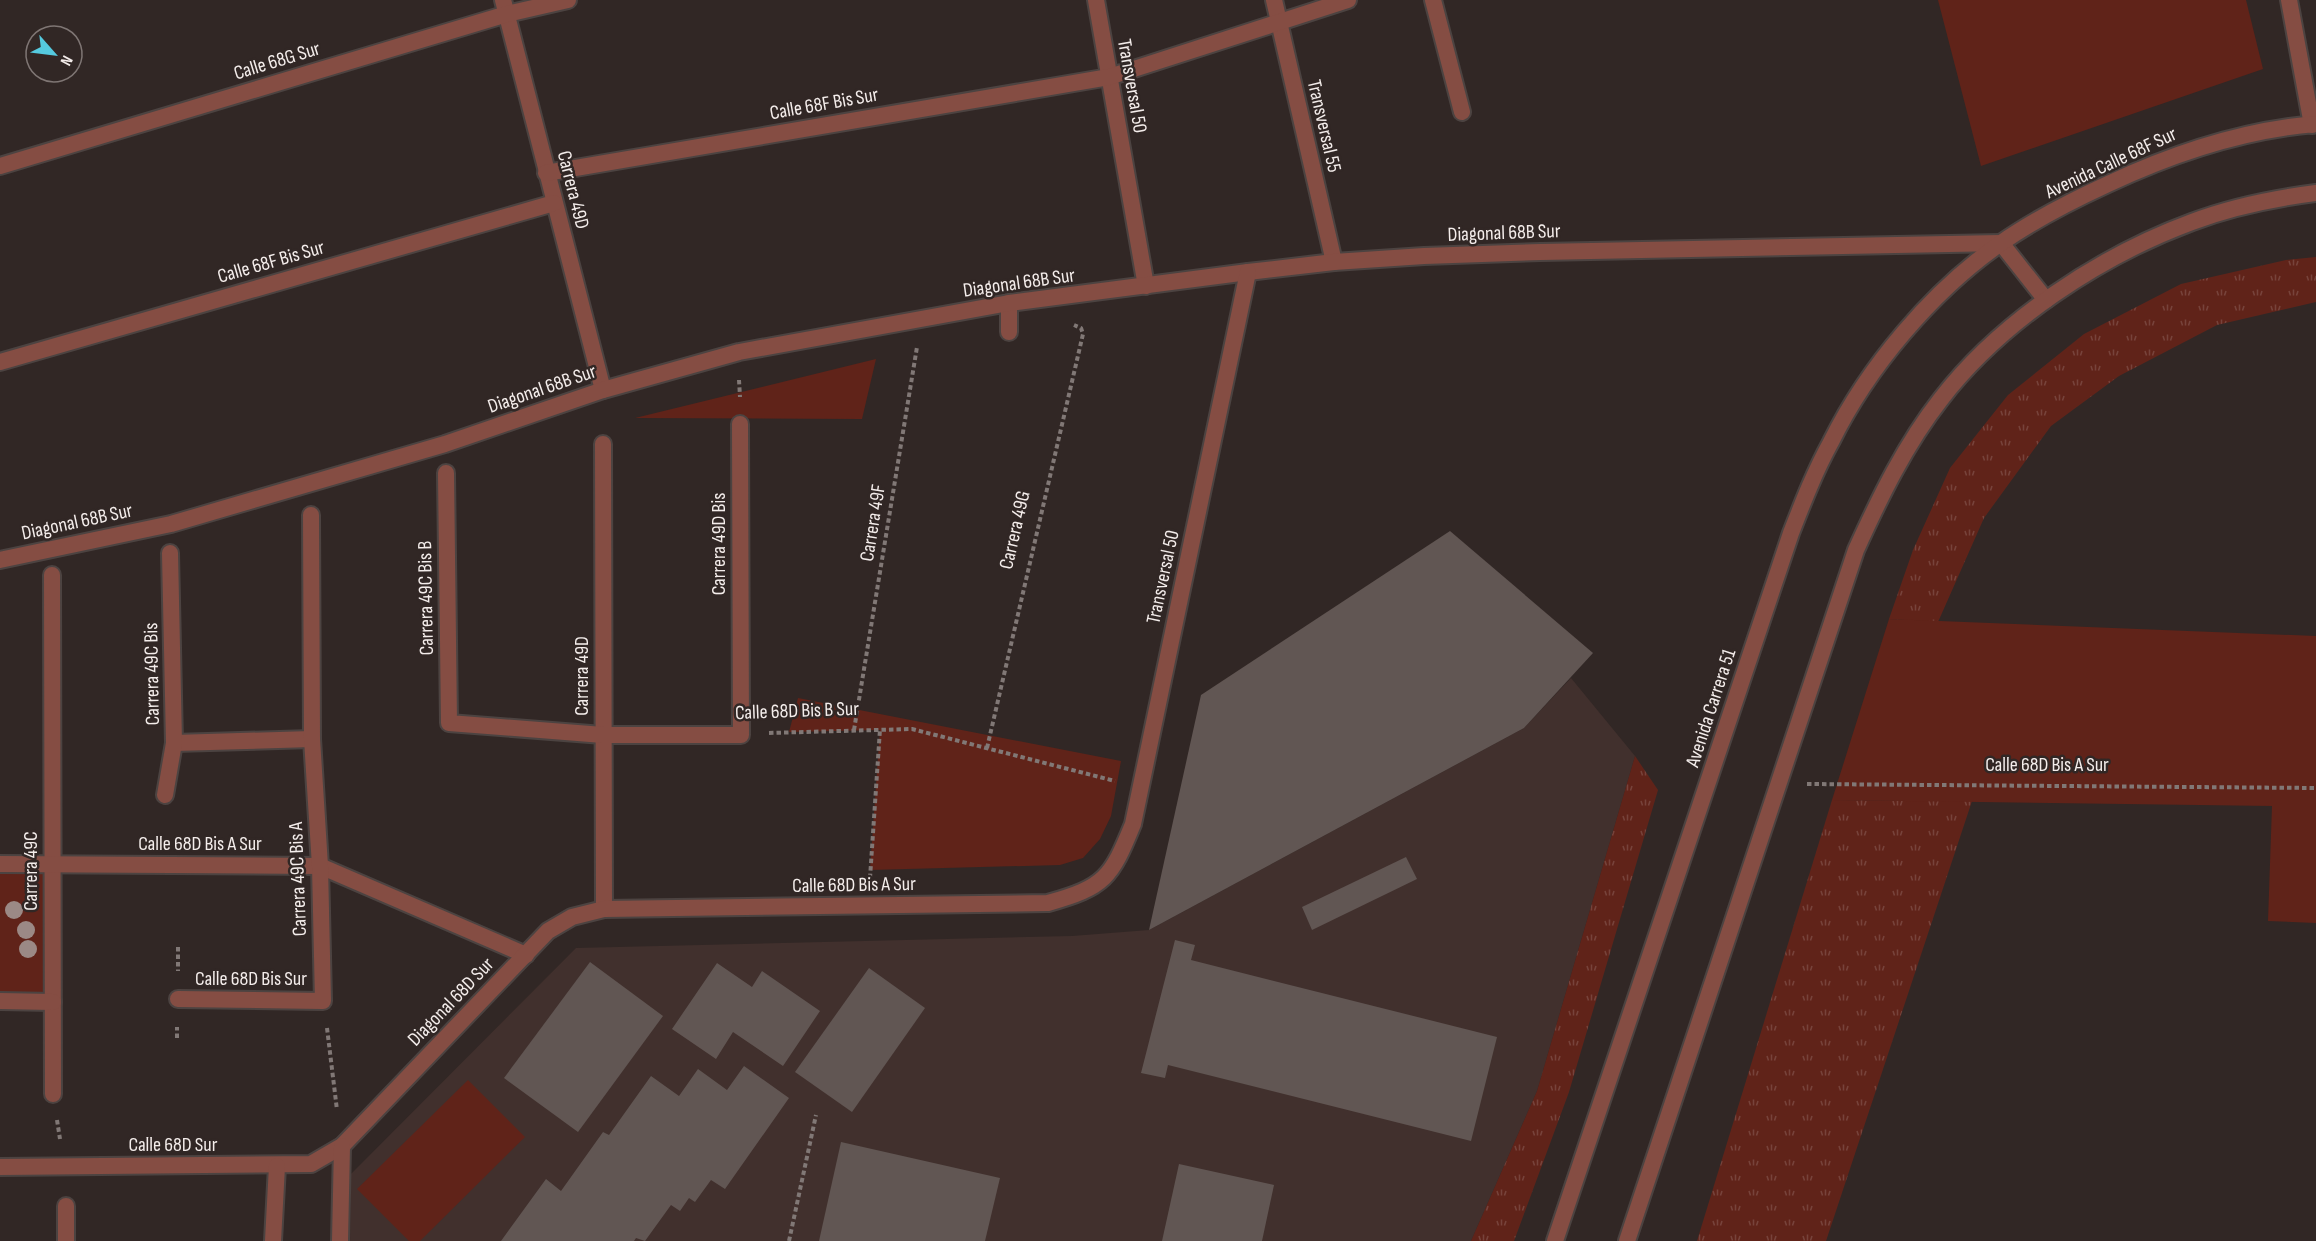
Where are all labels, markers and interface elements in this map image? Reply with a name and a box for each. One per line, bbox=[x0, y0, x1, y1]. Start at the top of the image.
north arrow bbox=[24, 24, 84, 84]
street label: Calle 68G Sur bbox=[231, 36, 323, 86]
street label: Transversal 50 bbox=[1112, 37, 1152, 135]
text: N bbox=[56, 52, 76, 69]
street label: Transversal 55 bbox=[1302, 77, 1346, 175]
street label: Calle 68F Bis Sur bbox=[768, 83, 880, 125]
street label: Avenida Calle 68F Sur bbox=[2040, 122, 2181, 204]
street label: Carrera 49D bbox=[552, 148, 594, 232]
street label: Diagonal 68B Sur bbox=[1447, 219, 1561, 247]
street label: Calle 68F Bis Sur bbox=[215, 235, 327, 289]
street label: Diagonal 68B Sur bbox=[961, 263, 1077, 303]
street label: Diagonal 68B Sur bbox=[485, 359, 600, 419]
street label: Carrera 49F bbox=[855, 483, 891, 563]
street label: Carrera 49G bbox=[994, 488, 1036, 572]
street label: Carrera 49D Bis bbox=[707, 493, 731, 595]
street label: Diagonal 68B Sur bbox=[19, 498, 135, 545]
street label: Transversal 50 bbox=[1141, 528, 1185, 626]
street label: Carrera 49C Bis B bbox=[413, 540, 439, 655]
street label: Carrera 49C Bis bbox=[139, 623, 165, 725]
street label: Carrera 49D bbox=[570, 636, 594, 716]
street label: Avenida Carrera 51 bbox=[1680, 646, 1741, 771]
street label: Calle 68D Bis B Sur bbox=[735, 697, 860, 725]
street label: Calle 68D Bis A Sur bbox=[1985, 753, 2109, 777]
street label: Carrera 49C Bis A bbox=[284, 821, 312, 937]
street label: Carrera 49C bbox=[19, 831, 43, 911]
street label: Calle 68D Bis A Sur bbox=[138, 832, 262, 856]
street label: Calle 68D Bis A Sur bbox=[792, 872, 916, 898]
street label: Diagonal 68D Sur bbox=[403, 953, 499, 1051]
street label: Calle 68D Bis Sur bbox=[195, 967, 307, 991]
street label: Calle 68D Sur bbox=[129, 1133, 218, 1157]

